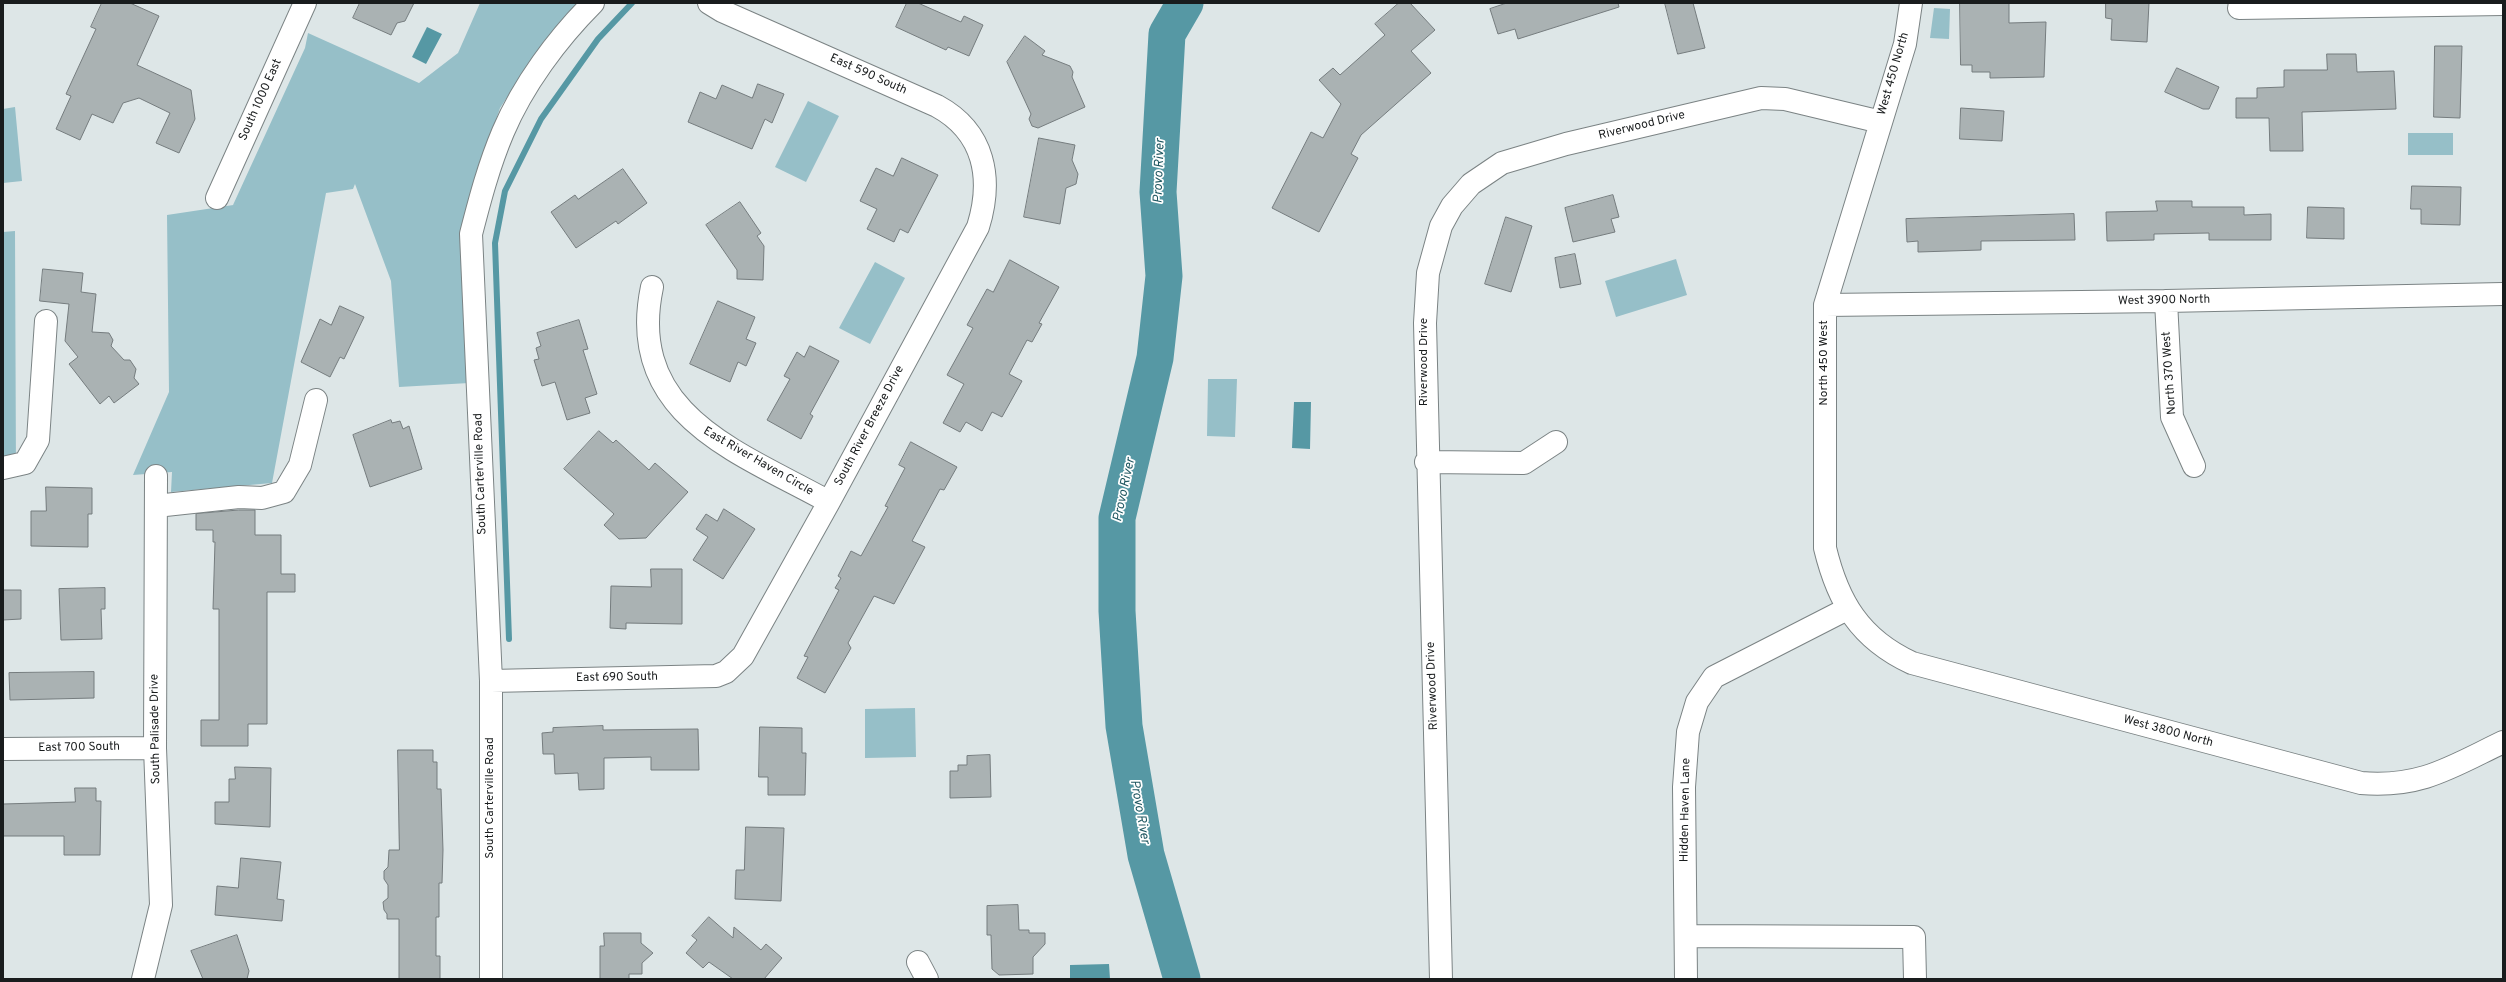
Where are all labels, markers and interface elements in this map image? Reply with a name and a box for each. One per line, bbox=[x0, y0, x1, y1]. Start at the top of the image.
street label: West 450 North bbox=[1875, 31, 1913, 117]
street label: East 590 South bbox=[827, 52, 909, 98]
street label: South 1000 East bbox=[237, 57, 285, 143]
street label: Riverwood Drive bbox=[1597, 108, 1687, 144]
water label: Provo River bbox=[1151, 138, 1169, 204]
street label: West 3900 North bbox=[2118, 293, 2210, 309]
street label: Riverwood Drive bbox=[1418, 318, 1432, 406]
street label: North 450 West bbox=[1818, 320, 1832, 406]
street label: North 370 West bbox=[2160, 331, 2180, 415]
street label: South River Breeze Drive bbox=[832, 363, 908, 489]
street label: South Carterville Road bbox=[472, 413, 490, 535]
street label: East River Haven Circle bbox=[700, 425, 816, 499]
water label: Provo River bbox=[1111, 457, 1139, 523]
street label: Riverwood Drive bbox=[1424, 641, 1442, 731]
street label: East 690 South bbox=[576, 670, 658, 686]
street label: South Palisade Drive bbox=[148, 674, 164, 784]
street label: West 3800 North bbox=[2121, 713, 2215, 751]
street label: South Carterville Road bbox=[484, 737, 498, 859]
street label: East 700 South bbox=[38, 740, 120, 756]
street label: Hidden Haven Lane bbox=[1678, 758, 1694, 862]
water label: Provo River bbox=[1126, 779, 1152, 845]

